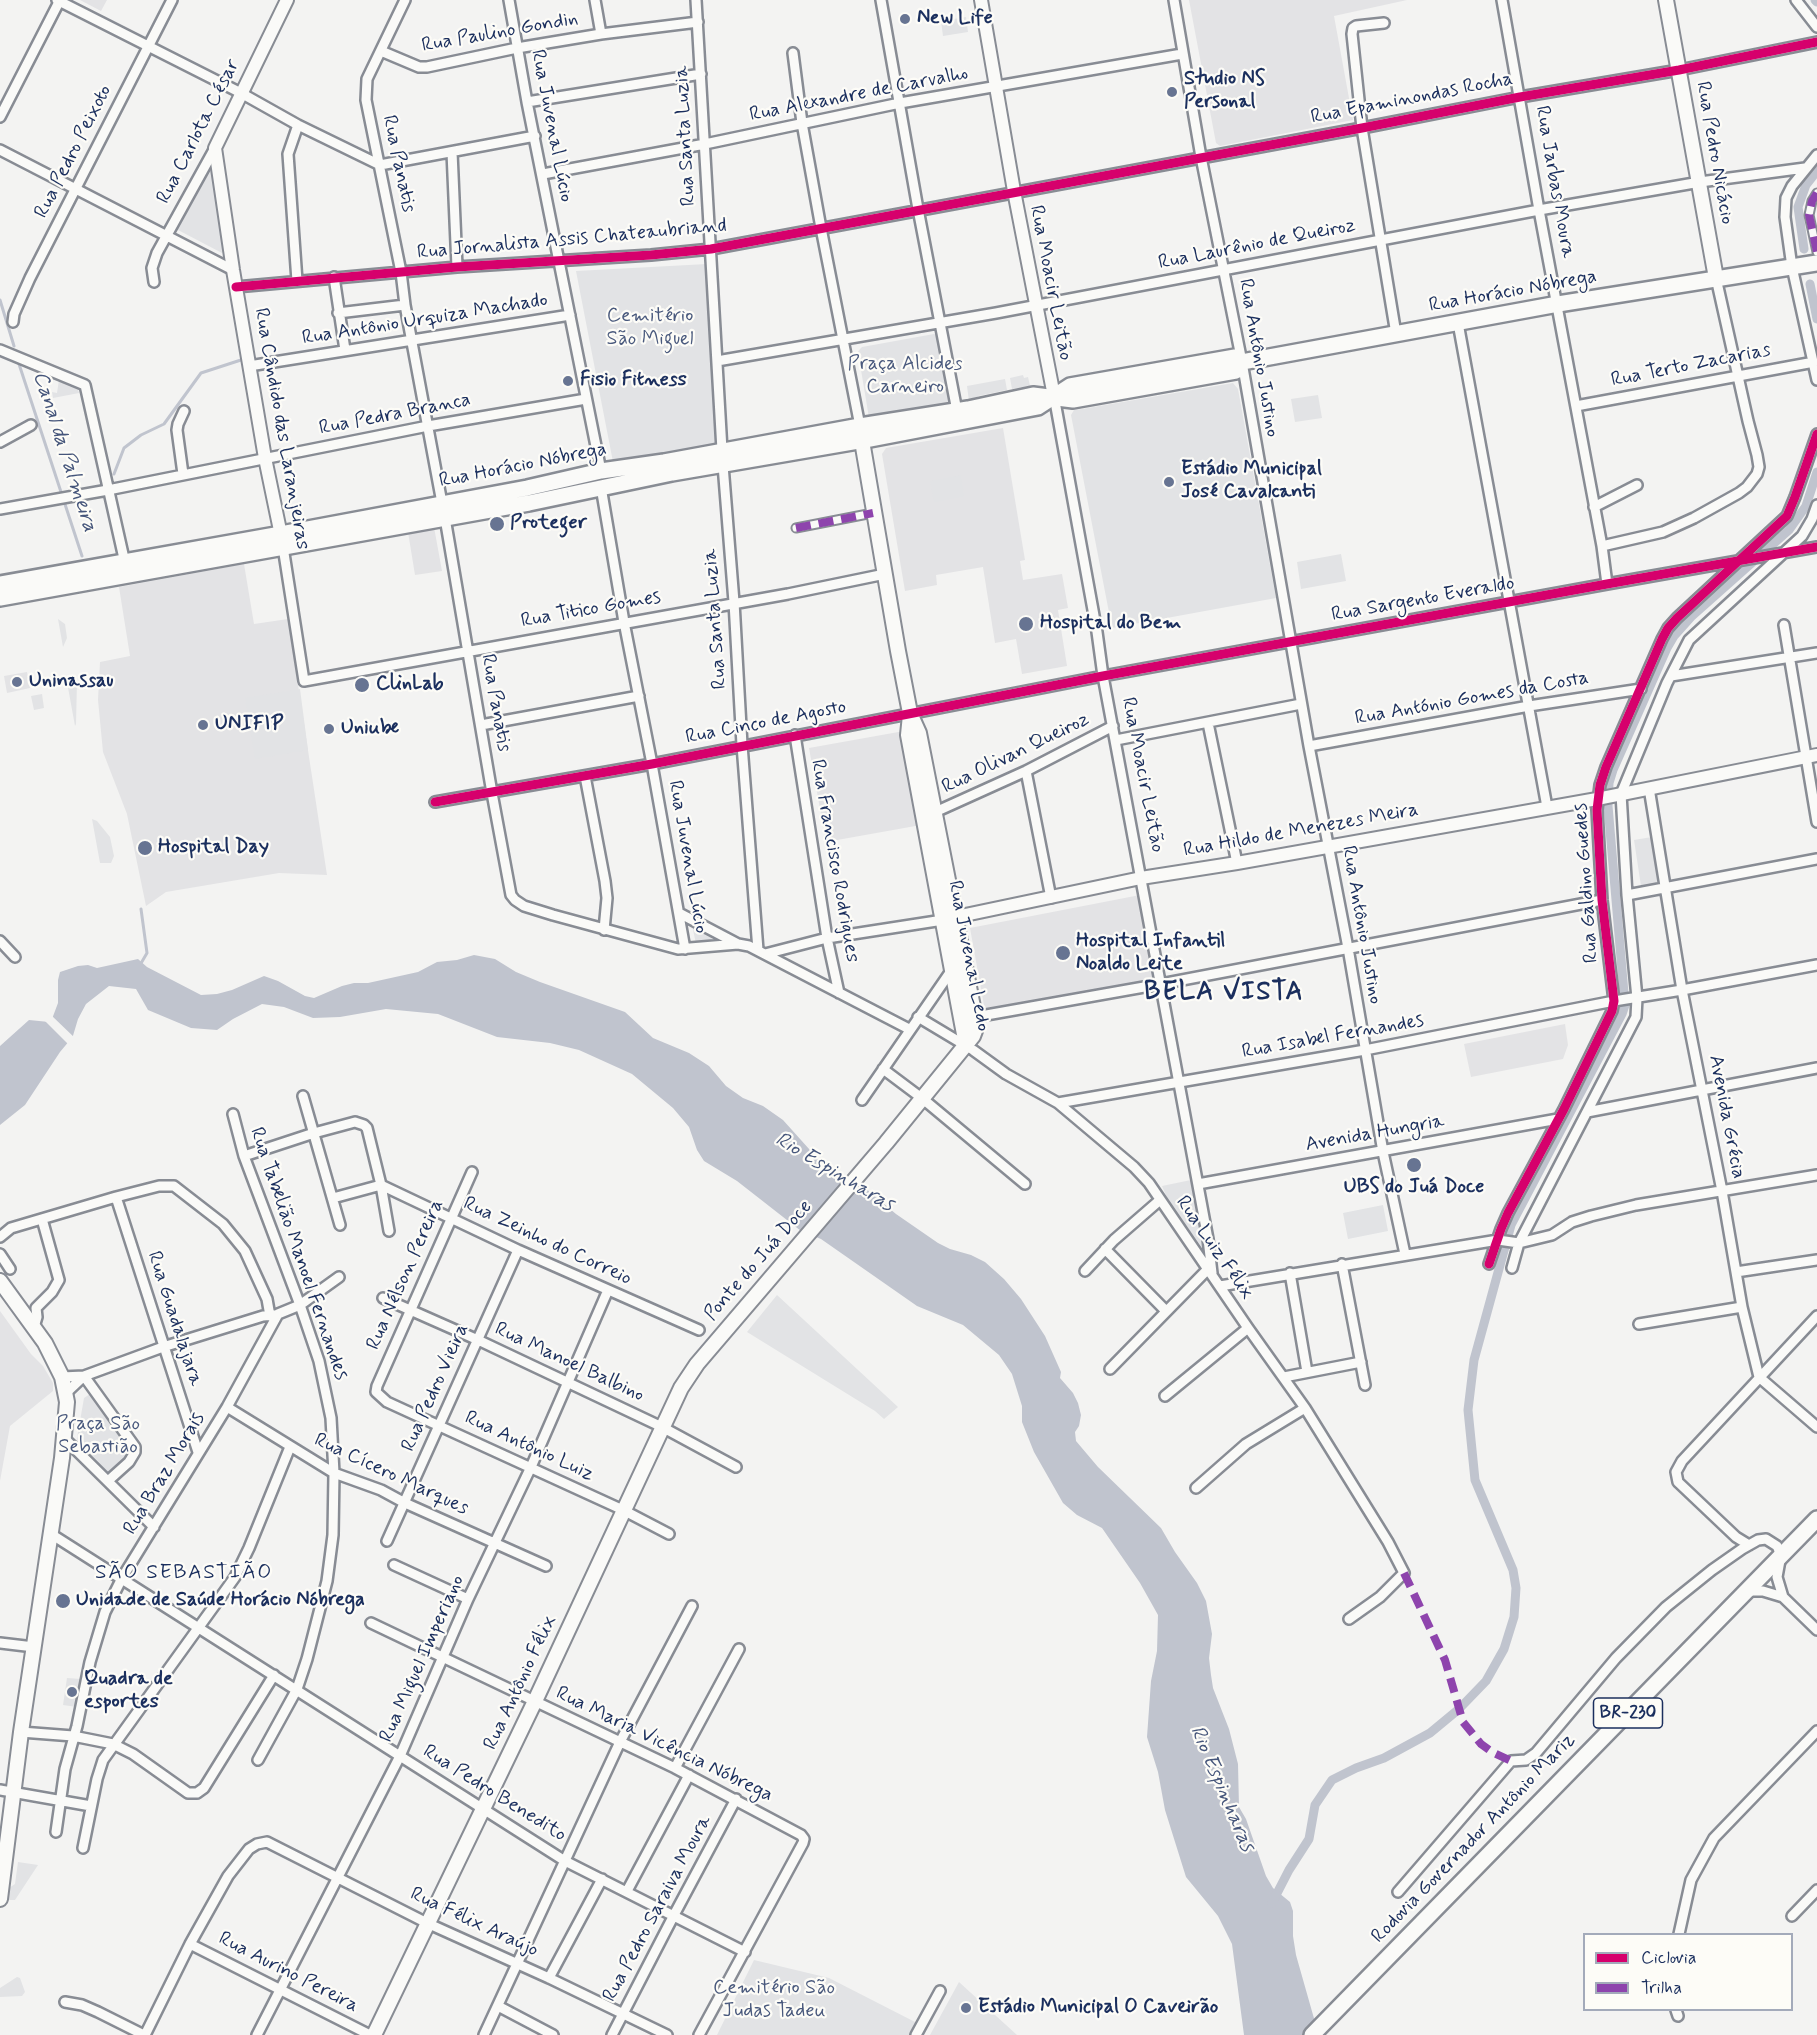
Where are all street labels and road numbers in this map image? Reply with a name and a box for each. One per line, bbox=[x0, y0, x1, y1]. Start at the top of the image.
street label: Rua Paulino Gondin bbox=[420, 7, 580, 59]
street label: Rua Juvenal Lúcio bbox=[524, 48, 578, 204]
street label: Rua Carlota César bbox=[152, 56, 246, 208]
street label: Rua Alexandre de Carvalho bbox=[748, 62, 970, 128]
street label: Rua Santa Luzia bbox=[670, 65, 702, 207]
street label: Rua Epaminondas Rocha bbox=[1309, 68, 1515, 130]
street label: Rua Pedro Nicácio bbox=[1690, 80, 1738, 226]
street label: Rua Pedro Peixoto bbox=[30, 81, 118, 223]
street label: Rua Jarbas Moura bbox=[1529, 104, 1579, 260]
street label: Rua Panatis bbox=[376, 113, 420, 215]
street label: Rua Moacir Leitão bbox=[1023, 203, 1077, 363]
street label: Rua Laurênio de Queiroz bbox=[1156, 214, 1358, 276]
street label: Rua Jornalista Assis Chateaubriand bbox=[416, 215, 728, 265]
street label: Rua Horácio Nóbrega bbox=[1427, 265, 1599, 319]
street label: Rua Antônio Justino bbox=[1232, 277, 1284, 439]
street label: Rua Antônio Urquiza Machado bbox=[300, 289, 550, 351]
street label: Rua Cândido das Laranjeiras bbox=[248, 306, 314, 552]
street label: Rua Terto Zacarias bbox=[1609, 339, 1773, 393]
street label: Rua Pedra Branca bbox=[317, 389, 473, 441]
street label: Rua Horácio Nóbrega bbox=[437, 438, 609, 494]
street label: Rua Santa Luzia bbox=[699, 548, 733, 690]
street label: Rua Sargento Everaldo bbox=[1330, 572, 1516, 628]
street label: Rua Titico Gomes bbox=[519, 586, 663, 634]
street label: Rua Panatis bbox=[475, 652, 515, 754]
street label: Rua António Gomes da Costa bbox=[1353, 667, 1591, 731]
street label: Rua Moacir Leitão bbox=[1115, 695, 1169, 855]
street label: Rua Cinco de Agosto bbox=[684, 696, 848, 750]
street label: Rua Olivan Queiroz bbox=[939, 708, 1093, 800]
street label: Rua Francisco Rodrigues bbox=[804, 758, 864, 964]
street label: Rua Juvenal Lúcio bbox=[662, 779, 712, 935]
street label: Rua Hildo de Menezes Meira bbox=[1182, 799, 1420, 863]
street label: Rua Galdino Guedes bbox=[1569, 802, 1605, 964]
street label: Rua Antônio Justino bbox=[1335, 844, 1387, 1006]
street label: Rua Juvenal Ledo bbox=[942, 879, 994, 1033]
street label: Rua Isabel Fernandes bbox=[1240, 1009, 1426, 1065]
street label: Avenida Grécia bbox=[1702, 1053, 1750, 1181]
street label: Avenida Hungria bbox=[1304, 1110, 1446, 1158]
street label: Rua Tabelião Manoel Fernandes bbox=[243, 1124, 353, 1384]
street label: Rua Zeinho do Correio bbox=[459, 1192, 635, 1292]
street label: Rua Luiz Félix bbox=[1170, 1192, 1258, 1304]
street label: Rua Nélson Pereira bbox=[362, 1196, 450, 1354]
street label: Ponte do Juá Doce bbox=[700, 1196, 818, 1326]
street label: Rua Guadalajara bbox=[141, 1249, 207, 1389]
street label: Rua Manoel Balbino bbox=[490, 1318, 648, 1408]
street label: Rua Pedro Vieira bbox=[397, 1320, 475, 1456]
street label: Rua Antônio Luiz bbox=[460, 1407, 598, 1487]
street label: Rua Braz Morais bbox=[119, 1408, 211, 1540]
street label: Rua Cícero Marques bbox=[310, 1429, 472, 1521]
street label: Rua Miguel Imperiano bbox=[375, 1572, 471, 1746]
street label: Rua Antônio Félix bbox=[479, 1612, 563, 1754]
street label: Rua Maria Vicência Nóbrega bbox=[552, 1682, 776, 1808]
road number: BR-230 bbox=[1594, 1698, 1662, 1728]
street label: Rodovia Governador Antônio Mariz bbox=[1367, 1729, 1581, 1949]
street label: Rua Pedro Benedito bbox=[418, 1740, 570, 1848]
street label: Rua Pedro Saraiva Moura bbox=[599, 1811, 717, 2007]
street label: Rua Félix Araújo bbox=[406, 1883, 542, 1963]
street label: Rua Aurino Pereira bbox=[214, 1927, 362, 2019]

